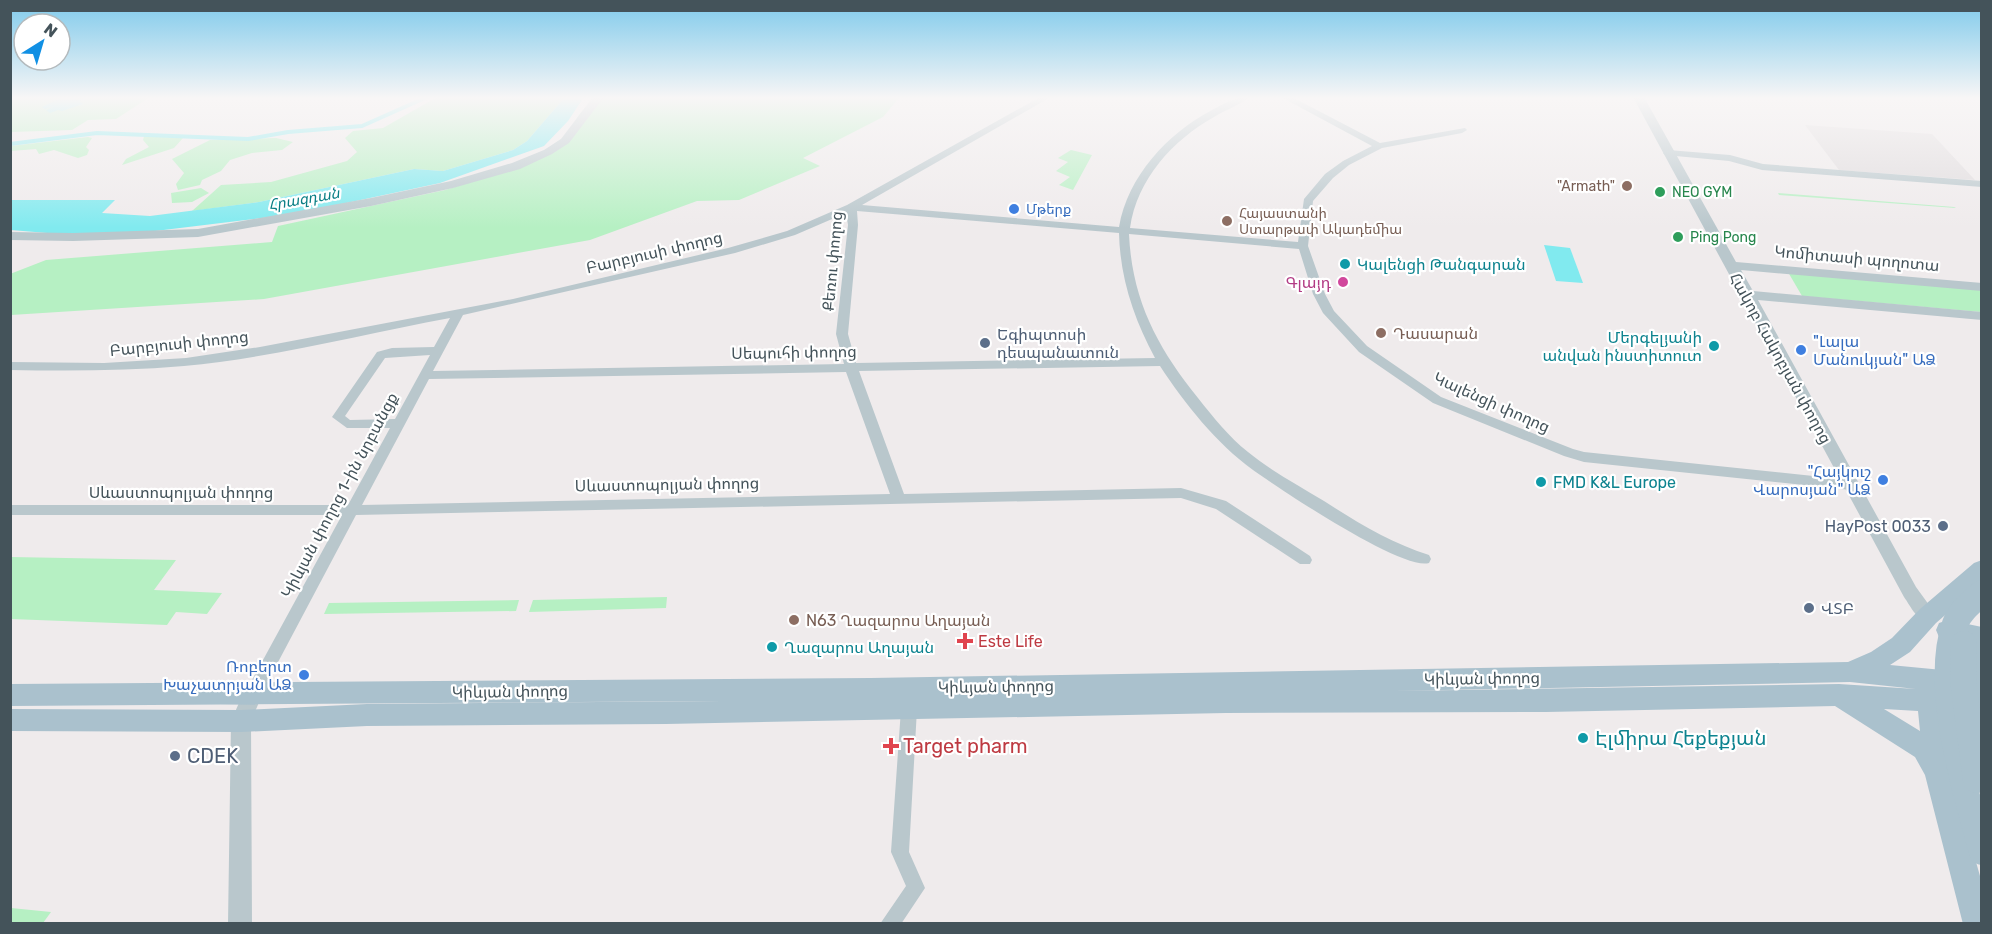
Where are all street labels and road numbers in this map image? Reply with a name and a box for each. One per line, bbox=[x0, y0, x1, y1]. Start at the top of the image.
street label: Քեռու փողոց bbox=[819, 210, 846, 312]
street label: Բարբյուսի փողոց bbox=[584, 228, 724, 277]
street label: Կոմիտասի պողոտա bbox=[1774, 242, 1940, 275]
street label: Հակոբ Հակոբյան փողոց bbox=[1726, 269, 1836, 447]
street label: Բարբյուսի փողոց bbox=[109, 327, 249, 360]
street label: Սեպուհի փողոց bbox=[731, 342, 857, 363]
street label: Կալենցի փողոց bbox=[1431, 368, 1553, 437]
street label: Կիևյան փողոց 1-ին նրբանցք bbox=[277, 389, 402, 601]
street label: Սևաստոպոլյան փողոց bbox=[575, 473, 759, 496]
street label: Սևաստոպոլյան փողոց bbox=[89, 483, 273, 502]
street label: Կիևյան փողոց bbox=[1424, 668, 1540, 689]
street label: Կիևյան փողոց bbox=[938, 676, 1054, 697]
street label: Կիևյան փողոց bbox=[452, 681, 568, 702]

